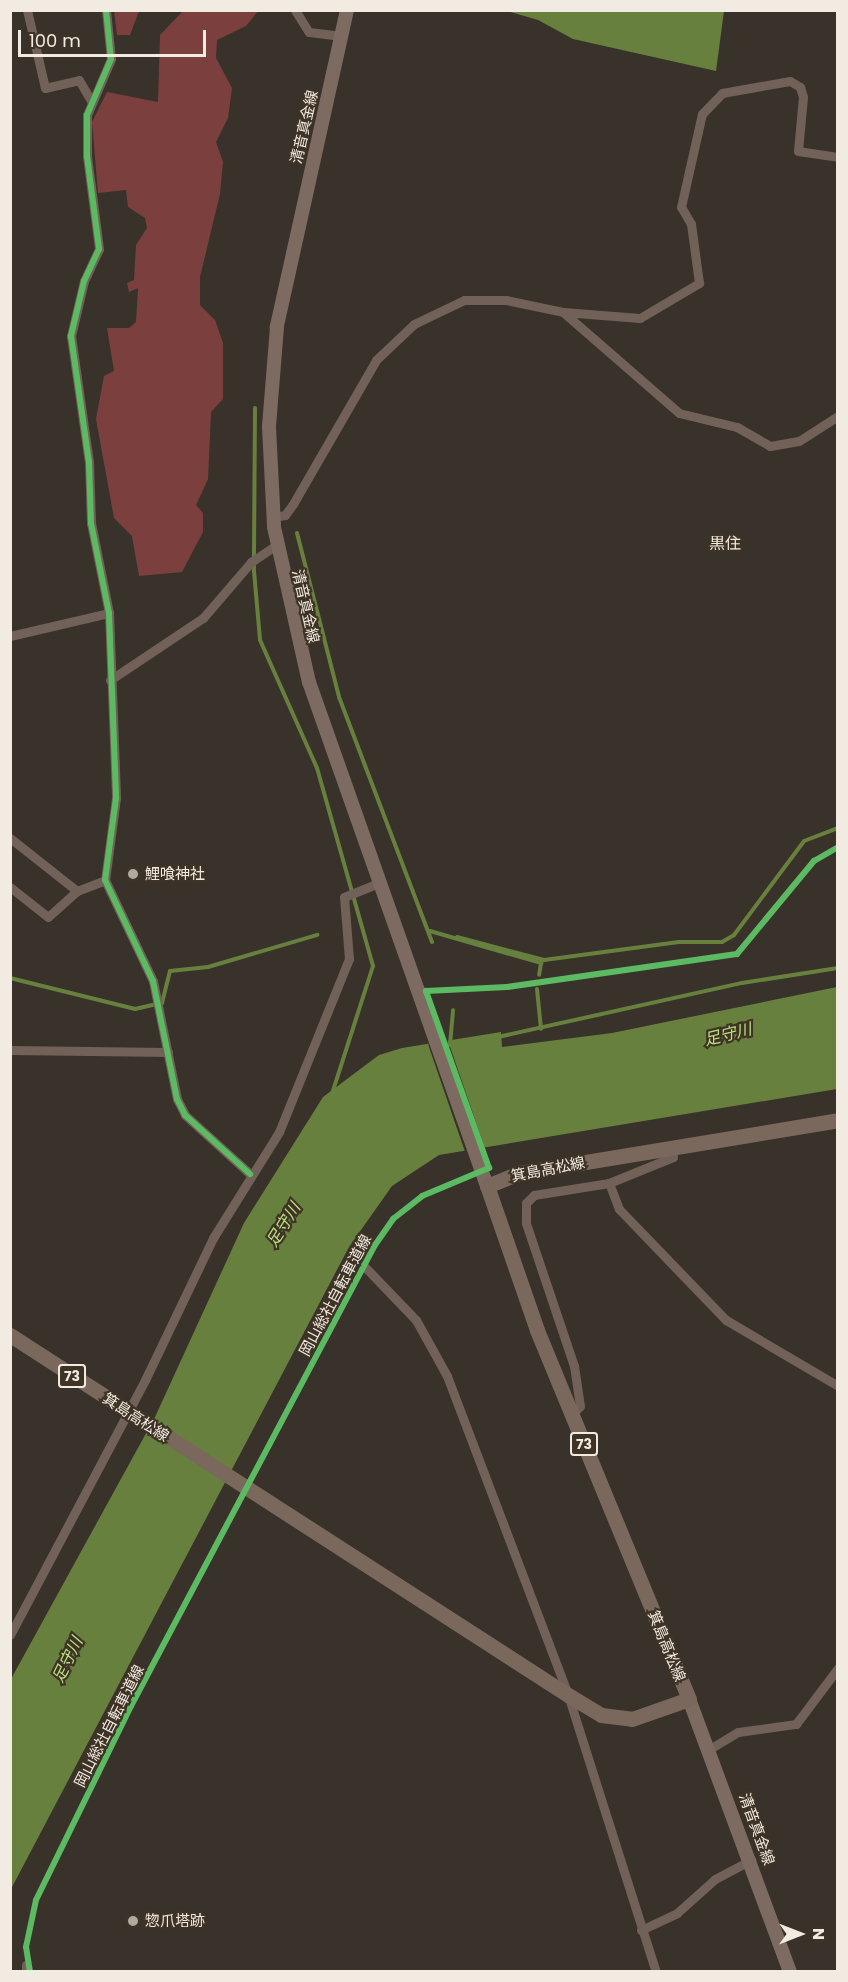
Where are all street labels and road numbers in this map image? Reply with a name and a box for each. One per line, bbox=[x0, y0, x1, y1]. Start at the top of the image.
street label: 清音真金線 bbox=[287, 88, 321, 166]
street label: 清音真金線 bbox=[289, 567, 323, 645]
street label: 箕島高松線 bbox=[509, 1153, 587, 1185]
street label: 岡山総社自転車道線 bbox=[295, 1231, 375, 1359]
road number: 73 bbox=[57, 1365, 87, 1387]
street label: 箕島高松線 bbox=[100, 1389, 172, 1445]
road number: 73 bbox=[569, 1433, 599, 1455]
street label: 箕島高松線 bbox=[645, 1608, 689, 1684]
street label: 岡山総社自転車道線 bbox=[70, 1662, 148, 1790]
street label: 清音真金線 bbox=[736, 1791, 778, 1867]

